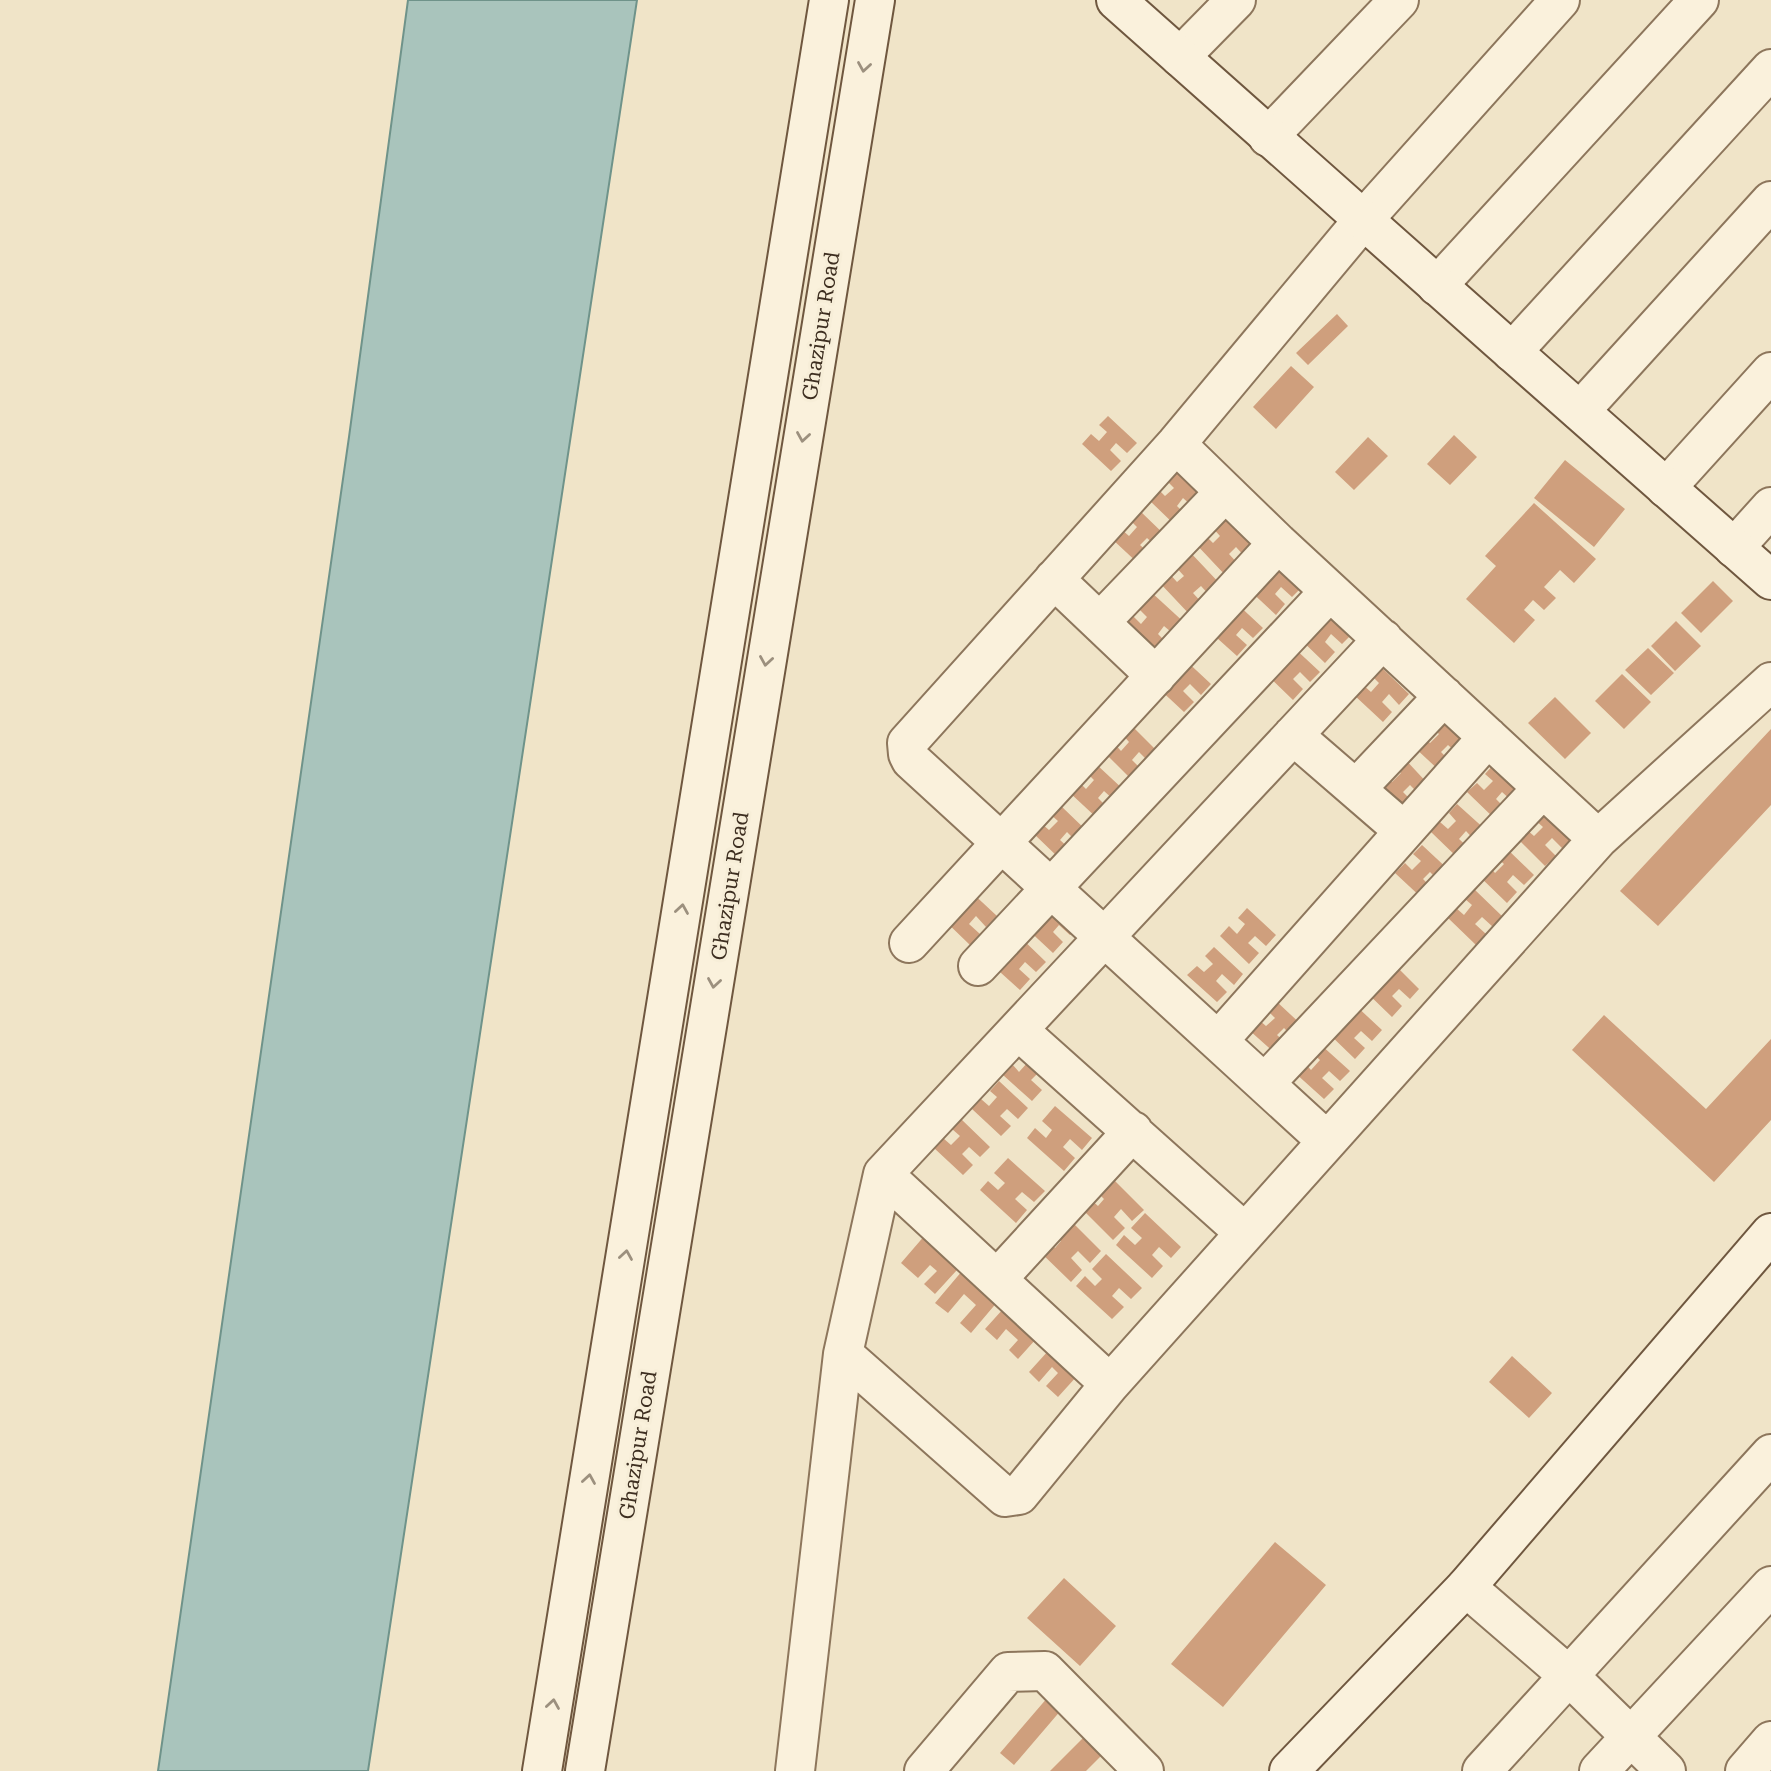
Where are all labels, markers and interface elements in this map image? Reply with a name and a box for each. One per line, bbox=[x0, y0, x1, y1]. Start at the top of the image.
one-way arrow bbox=[857, 61, 872, 73]
street label: Ghazipur Road bbox=[797, 249, 845, 402]
one-way arrow bbox=[796, 431, 811, 443]
one-way arrow bbox=[759, 656, 774, 667]
street label: Ghazipur Road bbox=[706, 809, 754, 962]
one-way arrow bbox=[674, 903, 689, 915]
one-way arrow bbox=[707, 977, 722, 989]
one-way arrow bbox=[618, 1249, 633, 1260]
street label: Ghazipur Road bbox=[614, 1368, 662, 1521]
one-way arrow bbox=[581, 1473, 596, 1485]
one-way arrow bbox=[545, 1698, 560, 1710]

